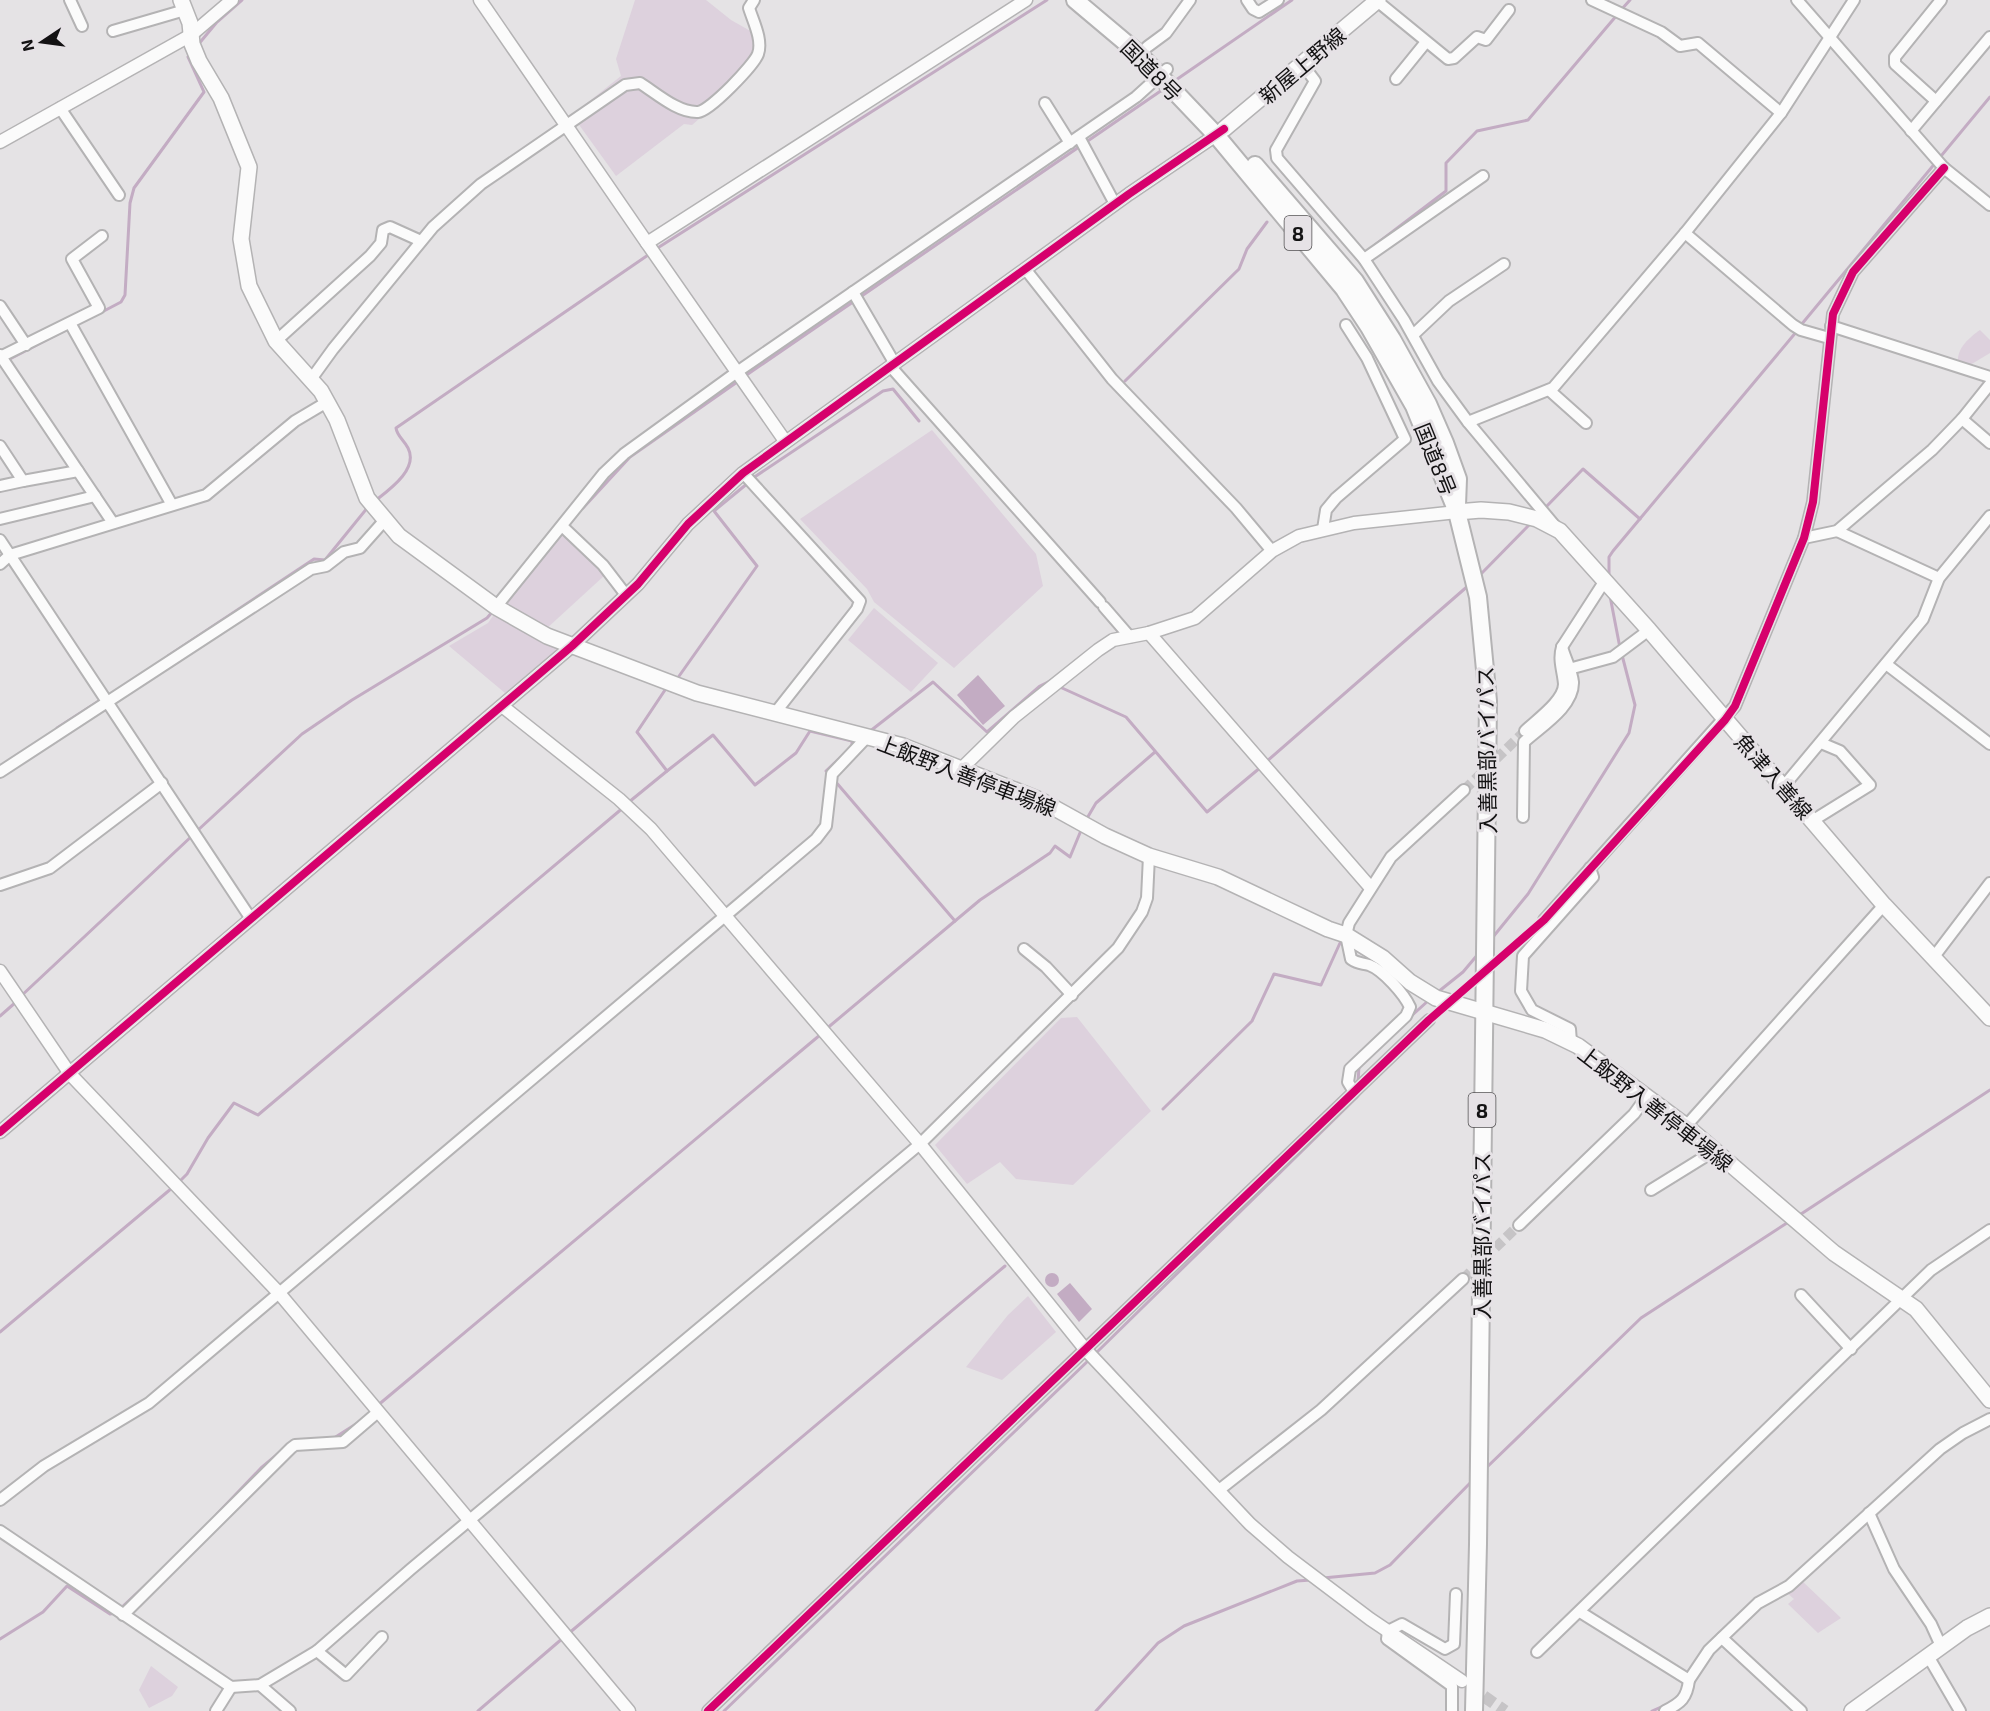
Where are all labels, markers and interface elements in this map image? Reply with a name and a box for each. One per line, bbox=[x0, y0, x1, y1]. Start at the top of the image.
north arrow bbox=[12, 12, 72, 72]
street label: 新屋上野線 bbox=[1254, 22, 1350, 108]
street label: 国道8号 bbox=[1116, 34, 1188, 106]
text: N bbox=[16, 38, 37, 53]
road number: 8 bbox=[1284, 216, 1312, 250]
street label: 国道8号 bbox=[1410, 419, 1462, 499]
street label: 入善黒部バイパス bbox=[1472, 666, 1500, 834]
street label: 魚津入善線 bbox=[1730, 728, 1818, 824]
street label: 上飯野入善停車場線 bbox=[874, 729, 1060, 821]
street label: 上飯野入善停車場線 bbox=[1574, 1040, 1738, 1176]
road number: 8 bbox=[1468, 1093, 1496, 1127]
street label: 入善黒部バイパス bbox=[1469, 1152, 1494, 1320]

